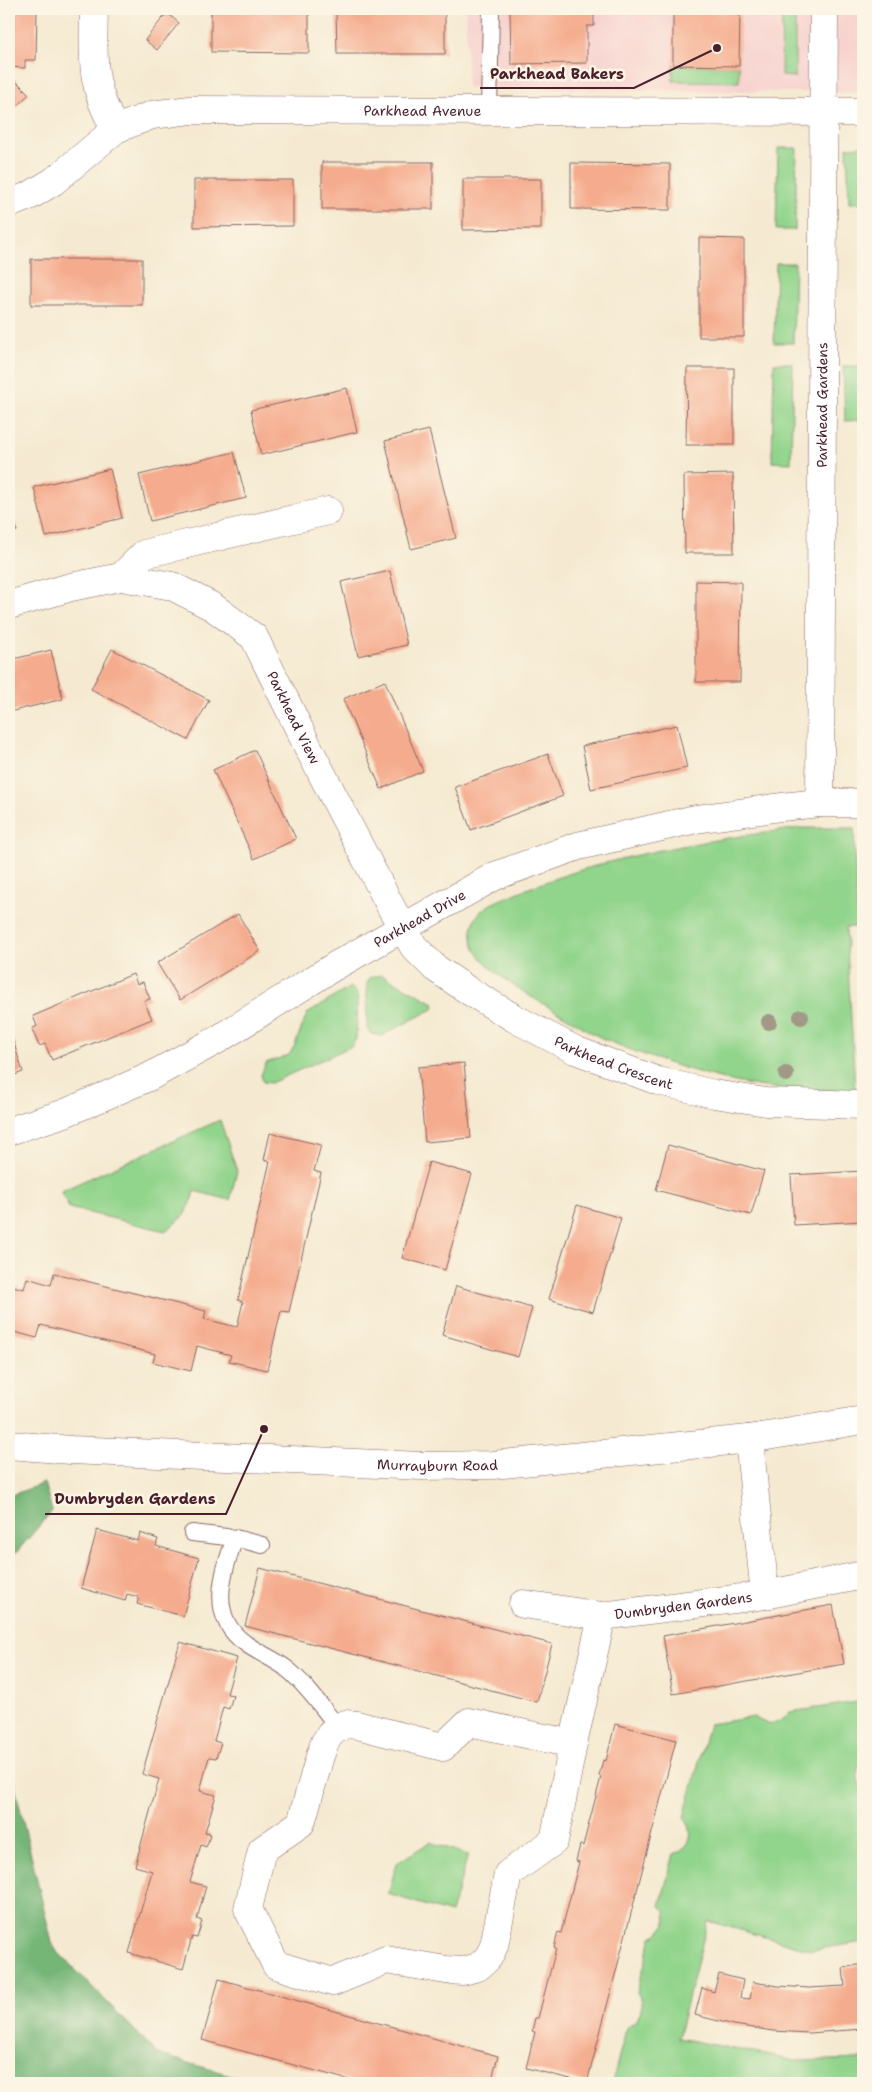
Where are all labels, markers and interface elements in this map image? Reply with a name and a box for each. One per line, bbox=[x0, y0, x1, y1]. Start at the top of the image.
callout: Parkhead Bakers bbox=[480, 58, 634, 88]
text: Parkhead Bakers bbox=[490, 64, 624, 84]
street label: Parkhead Avenue bbox=[363, 102, 481, 120]
street label: Parkhead Gardens bbox=[813, 342, 831, 468]
street label: Parkhead View bbox=[263, 668, 324, 767]
street label: Parkhead Drive bbox=[370, 885, 469, 951]
street label: Parkhead Crescent bbox=[551, 1032, 675, 1093]
street label: Murrayburn Road bbox=[377, 1455, 499, 1475]
callout: Dumbryden Gardens bbox=[45, 1484, 226, 1514]
text: Dumbryden Gardens bbox=[54, 1489, 216, 1509]
street label: Dumbryden Gardens bbox=[613, 1588, 753, 1623]

